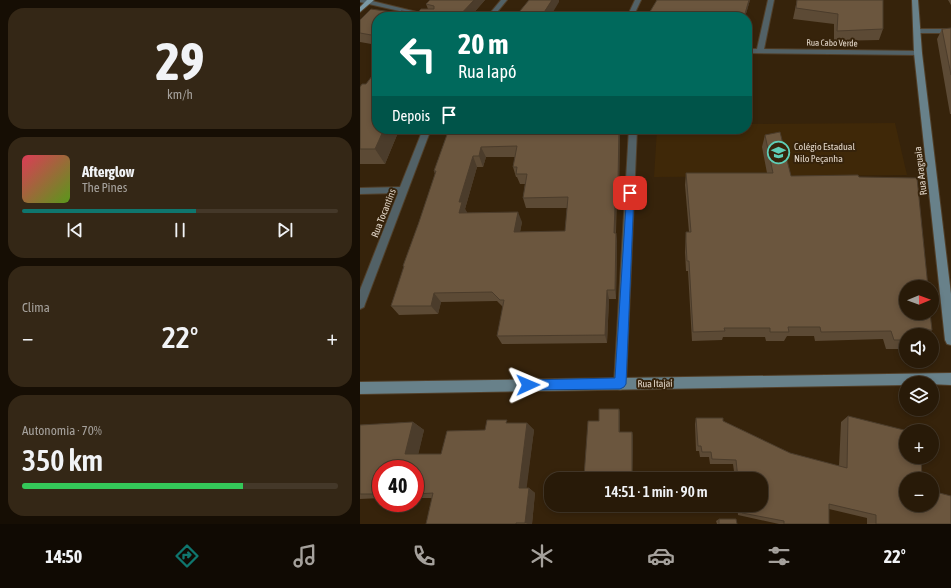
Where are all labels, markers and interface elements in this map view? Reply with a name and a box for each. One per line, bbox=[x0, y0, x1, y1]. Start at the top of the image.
icon: left bbox=[392, 28, 444, 80]
text: 20 m bbox=[458, 28, 508, 60]
text: 29 bbox=[156, 31, 204, 91]
street label: Rua Cabo Verde bbox=[806, 38, 858, 48]
text: Rua Iapó bbox=[458, 61, 516, 82]
text: km/h bbox=[167, 87, 193, 102]
icon: arrive bbox=[438, 104, 460, 126]
text: Depois bbox=[392, 107, 430, 124]
school or university icon: Colégio Estadual Nilo Peçanha bbox=[766, 139, 792, 165]
place label: Colégio Estadual Nilo Peçanha bbox=[794, 141, 855, 164]
street label: Rua Araguaia bbox=[912, 146, 929, 196]
text: Afterglow bbox=[82, 163, 135, 180]
pin bbox=[613, 176, 647, 210]
text: The Pines bbox=[82, 180, 127, 195]
icon: arrive bbox=[619, 182, 641, 204]
street label: Rua Tocantins bbox=[369, 187, 398, 239]
icon: previous bbox=[64, 219, 86, 241]
icon: pause bbox=[169, 219, 191, 241]
icon: next bbox=[274, 219, 296, 241]
north arrow bbox=[899, 280, 939, 320]
map controls bbox=[899, 280, 939, 512]
text: Clima bbox=[22, 300, 50, 315]
text: 22° bbox=[162, 320, 198, 354]
text: − bbox=[22, 324, 33, 350]
text: + bbox=[327, 324, 338, 350]
button: sound bbox=[899, 328, 939, 368]
position arrow bbox=[507, 364, 549, 406]
button: layers bbox=[899, 376, 939, 416]
street label: Rua Itajaí bbox=[637, 378, 673, 389]
text: Autonomia · 70% bbox=[22, 423, 102, 438]
button: + bbox=[899, 424, 939, 464]
text: 350 km bbox=[22, 443, 103, 477]
speed limit sign: 40 bbox=[372, 460, 424, 512]
button: − bbox=[899, 472, 939, 512]
text: 14:51 · 1 min · 90 m bbox=[604, 483, 708, 500]
icon: directions bbox=[173, 542, 201, 570]
icon: music bbox=[291, 542, 319, 570]
icon: phone bbox=[410, 542, 438, 570]
icon: climate bbox=[528, 542, 556, 570]
icon: car bbox=[647, 542, 675, 570]
icon: filters bbox=[765, 542, 793, 570]
text: 14:50 bbox=[45, 546, 82, 567]
text: 22° bbox=[884, 546, 906, 567]

